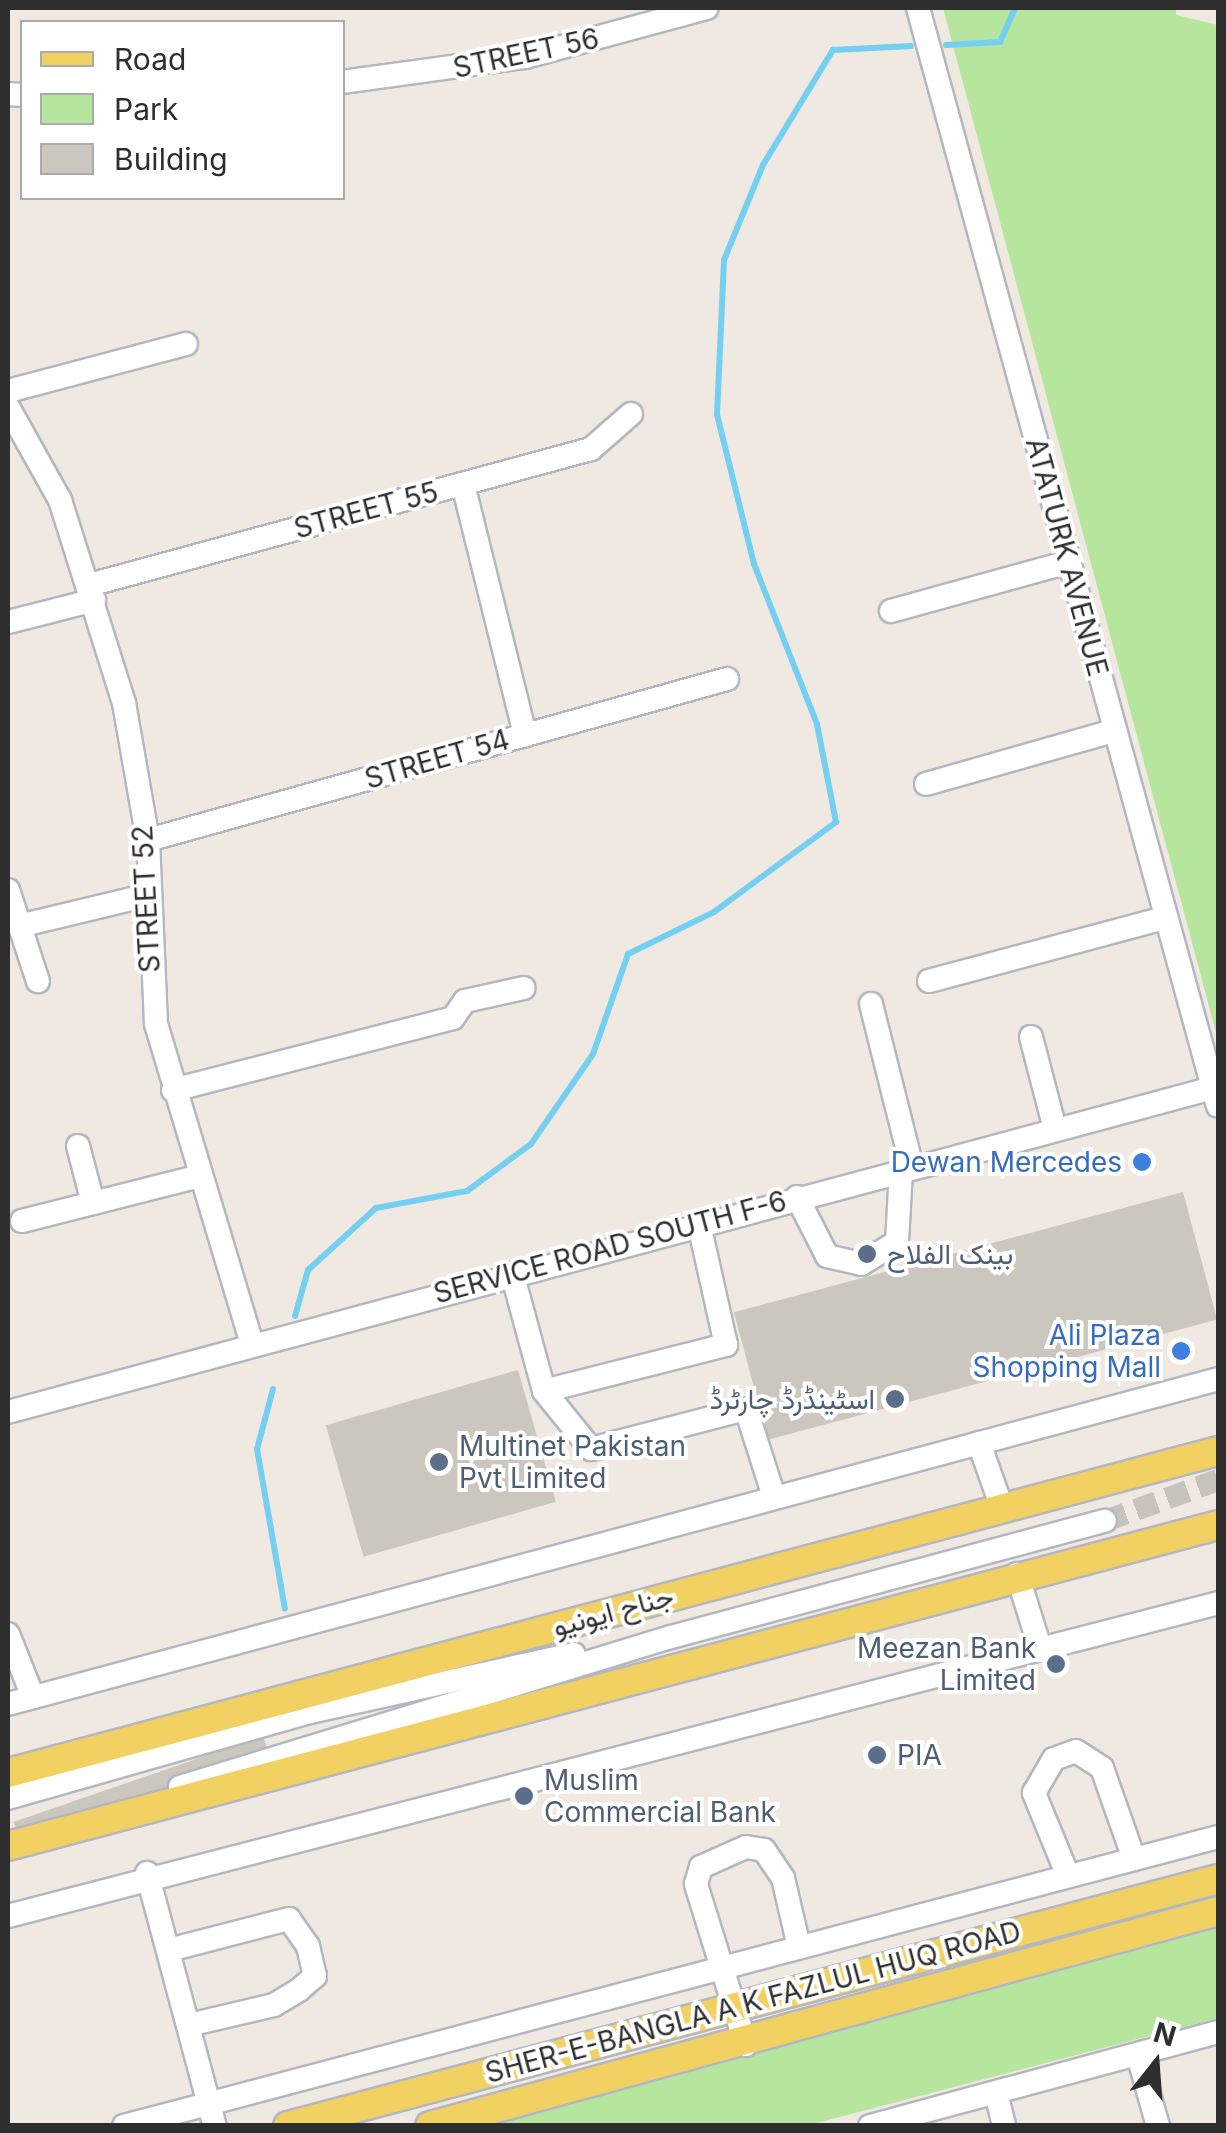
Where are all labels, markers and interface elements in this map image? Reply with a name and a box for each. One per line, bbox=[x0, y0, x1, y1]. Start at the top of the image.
legend bbox=[20, 20, 345, 200]
street label: STREET 56 bbox=[450, 21, 602, 85]
text: Road bbox=[114, 41, 186, 77]
text: Park bbox=[114, 91, 178, 127]
text: Building bbox=[114, 141, 228, 177]
street label: ATATURK AVENUE bbox=[1019, 434, 1115, 680]
street label: STREET 55 bbox=[290, 475, 442, 545]
street label: STREET 54 bbox=[361, 722, 513, 796]
street label: STREET 52 bbox=[125, 824, 167, 974]
place label: Dewan Mercedes bbox=[891, 1145, 1122, 1179]
marker: Dewan Mercedes bbox=[1131, 1151, 1153, 1173]
street label: SERVICE ROAD SOUTH F-6 bbox=[430, 1184, 790, 1310]
place label: بینک الفلاح bbox=[887, 1237, 1013, 1271]
marker: بینک الفلاح bbox=[856, 1243, 878, 1265]
place label: Ali Plaza Shopping Mall bbox=[972, 1318, 1161, 1384]
marker: Ali Plaza Shopping Mall bbox=[1170, 1340, 1192, 1362]
place label: اسٹینڈرڈ چارٹرڈ bbox=[710, 1382, 875, 1416]
marker: اسٹینڈرڈ چارٹرڈ bbox=[884, 1388, 906, 1410]
place label: Multinet Pakistan Pvt Limited bbox=[459, 1429, 686, 1495]
marker: Multinet Pakistan Pvt Limited bbox=[428, 1451, 450, 1473]
street label: جناح ایونیو bbox=[549, 1579, 677, 1643]
place label: Meezan Bank Limited bbox=[857, 1631, 1036, 1697]
marker: Meezan Bank Limited bbox=[1045, 1653, 1067, 1675]
place label: PIA bbox=[897, 1738, 942, 1772]
marker: PIA bbox=[866, 1744, 888, 1766]
place label: Muslim Commercial Bank bbox=[544, 1763, 776, 1829]
marker: Muslim Commercial Bank bbox=[513, 1785, 535, 1807]
street label: SHER-E-BANGLA A K FAZLUL HUQ ROAD bbox=[482, 1914, 1024, 2090]
north arrow bbox=[1106, 2013, 1206, 2113]
text: N bbox=[1150, 2015, 1180, 2054]

